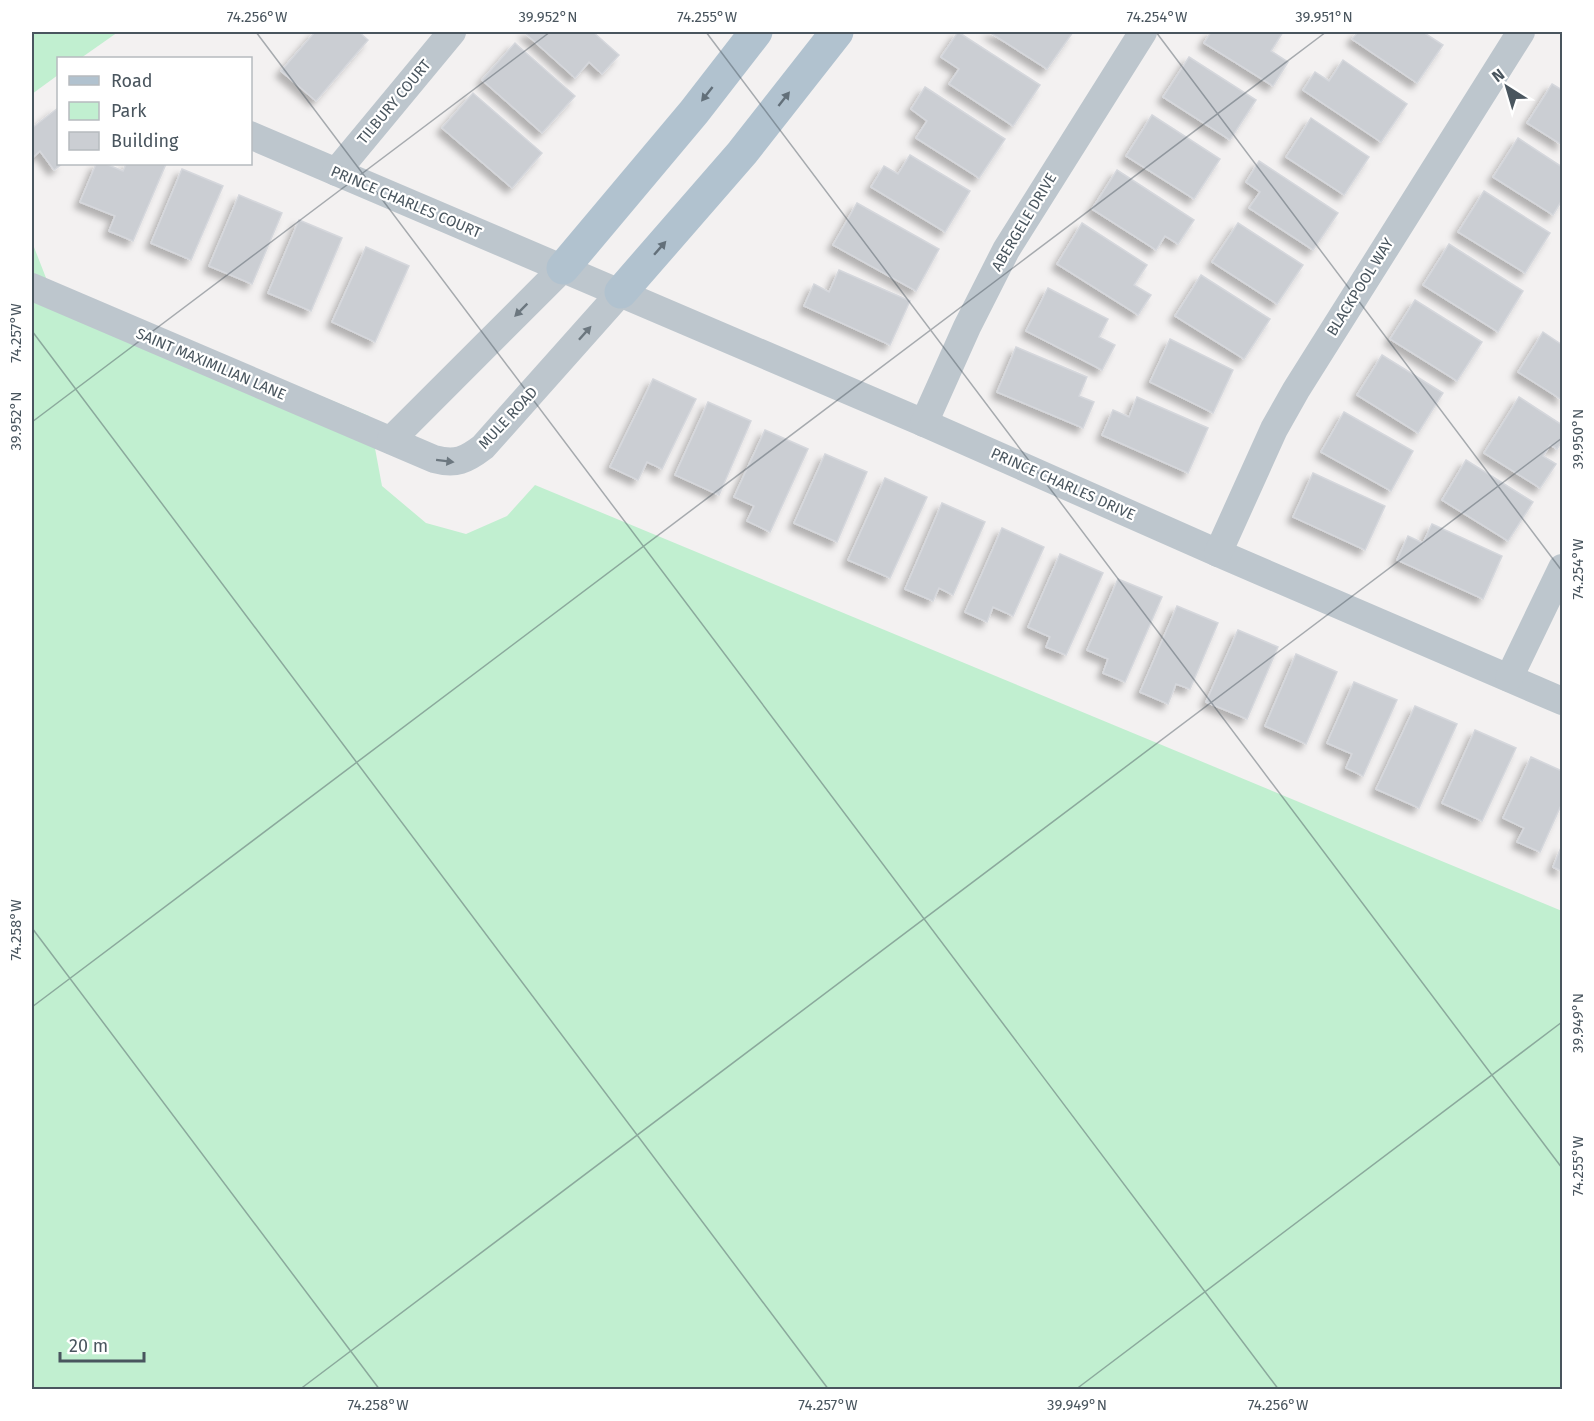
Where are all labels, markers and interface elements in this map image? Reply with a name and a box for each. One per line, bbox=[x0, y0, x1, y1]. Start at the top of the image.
text: 74.256°W bbox=[227, 8, 288, 26]
text: 39.952°N bbox=[518, 8, 578, 26]
text: 74.255°W bbox=[677, 8, 738, 26]
text: 74.254°W bbox=[1127, 8, 1188, 26]
text: 39.951°N bbox=[1295, 8, 1353, 26]
street label: TILBURY COURT bbox=[353, 56, 435, 148]
legend bbox=[57, 57, 252, 165]
north arrow bbox=[1477, 57, 1537, 117]
text: N bbox=[1488, 65, 1508, 86]
text: Road bbox=[111, 70, 153, 92]
one-way arrow bbox=[701, 86, 714, 102]
one-way arrow bbox=[778, 91, 790, 106]
text: Park bbox=[111, 100, 147, 122]
text: Building bbox=[111, 130, 179, 152]
street label: PRINCE CHARLES COURT bbox=[328, 162, 484, 242]
street label: ABERGELE DRIVE bbox=[988, 170, 1060, 274]
street label: BLACKPOOL WAY bbox=[1323, 234, 1398, 339]
one-way arrow bbox=[653, 240, 666, 256]
one-way arrow bbox=[515, 302, 529, 316]
text: 74.257°W bbox=[7, 303, 25, 363]
street label: SAINT MAXIMILIAN LANE bbox=[133, 324, 289, 404]
one-way arrow bbox=[578, 326, 591, 341]
street label: MULE ROAD bbox=[475, 383, 541, 453]
text: 39.952°N bbox=[7, 391, 25, 451]
text: 39.950°N bbox=[1569, 409, 1587, 469]
street label: PRINCE CHARLES DRIVE bbox=[988, 444, 1138, 524]
one-way arrow bbox=[436, 456, 455, 466]
text: 74.254°W bbox=[1569, 538, 1587, 599]
text: 74.258°W bbox=[7, 899, 25, 961]
text: 39.949°N bbox=[1569, 993, 1587, 1053]
text: 74.255°W bbox=[1569, 1135, 1587, 1196]
scale bar bbox=[60, 1325, 144, 1363]
text: 20 m bbox=[69, 1335, 108, 1357]
text: 74.258°W bbox=[347, 1396, 409, 1414]
text: 74.257°W bbox=[798, 1396, 858, 1414]
text: 39.949°N bbox=[1047, 1396, 1107, 1414]
text: 74.256°W bbox=[1248, 1396, 1309, 1414]

